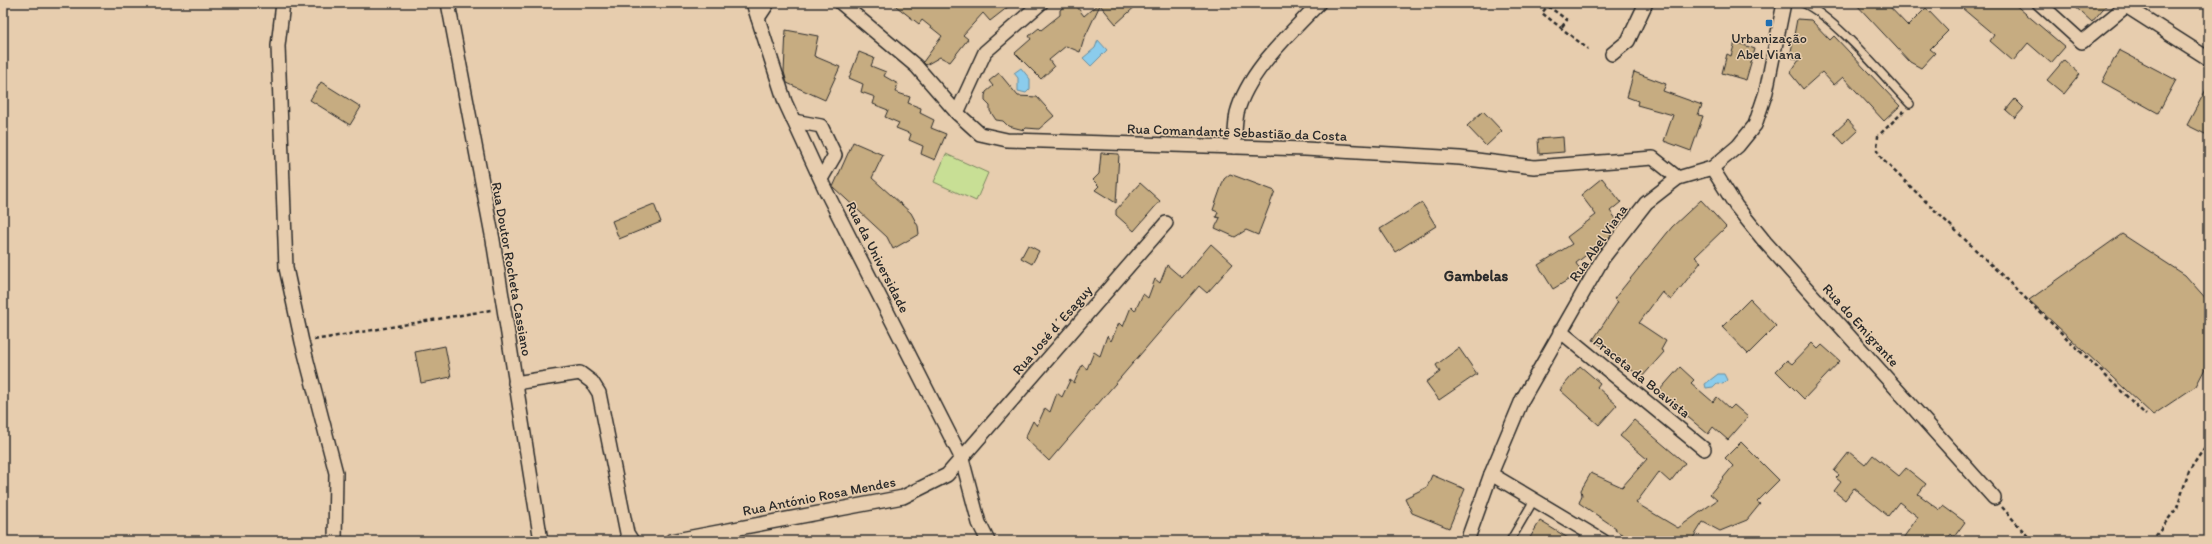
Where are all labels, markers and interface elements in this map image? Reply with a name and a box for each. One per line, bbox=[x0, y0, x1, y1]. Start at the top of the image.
marker: Urbanização Abel Viana bbox=[1764, 18, 1774, 28]
place label: Urbanização Abel Viana bbox=[1731, 30, 1807, 63]
street label: Rua Comandante Sebastião da Costa bbox=[1127, 120, 1348, 145]
street label: Rua Doutor Rocheta Cassiano bbox=[488, 181, 535, 357]
street label: Rua da Universidade bbox=[842, 199, 913, 316]
street label: Rua Abel Viana bbox=[1566, 201, 1632, 285]
district label: Gambelas bbox=[1444, 267, 1509, 285]
street label: Rua do Emigrante bbox=[1819, 280, 1903, 371]
street label: Rua José d´Esaguy bbox=[1009, 282, 1096, 379]
street label: Praceta da Boavista bbox=[1590, 333, 1694, 422]
street label: Rua António Rosa Mendes bbox=[741, 473, 897, 520]

